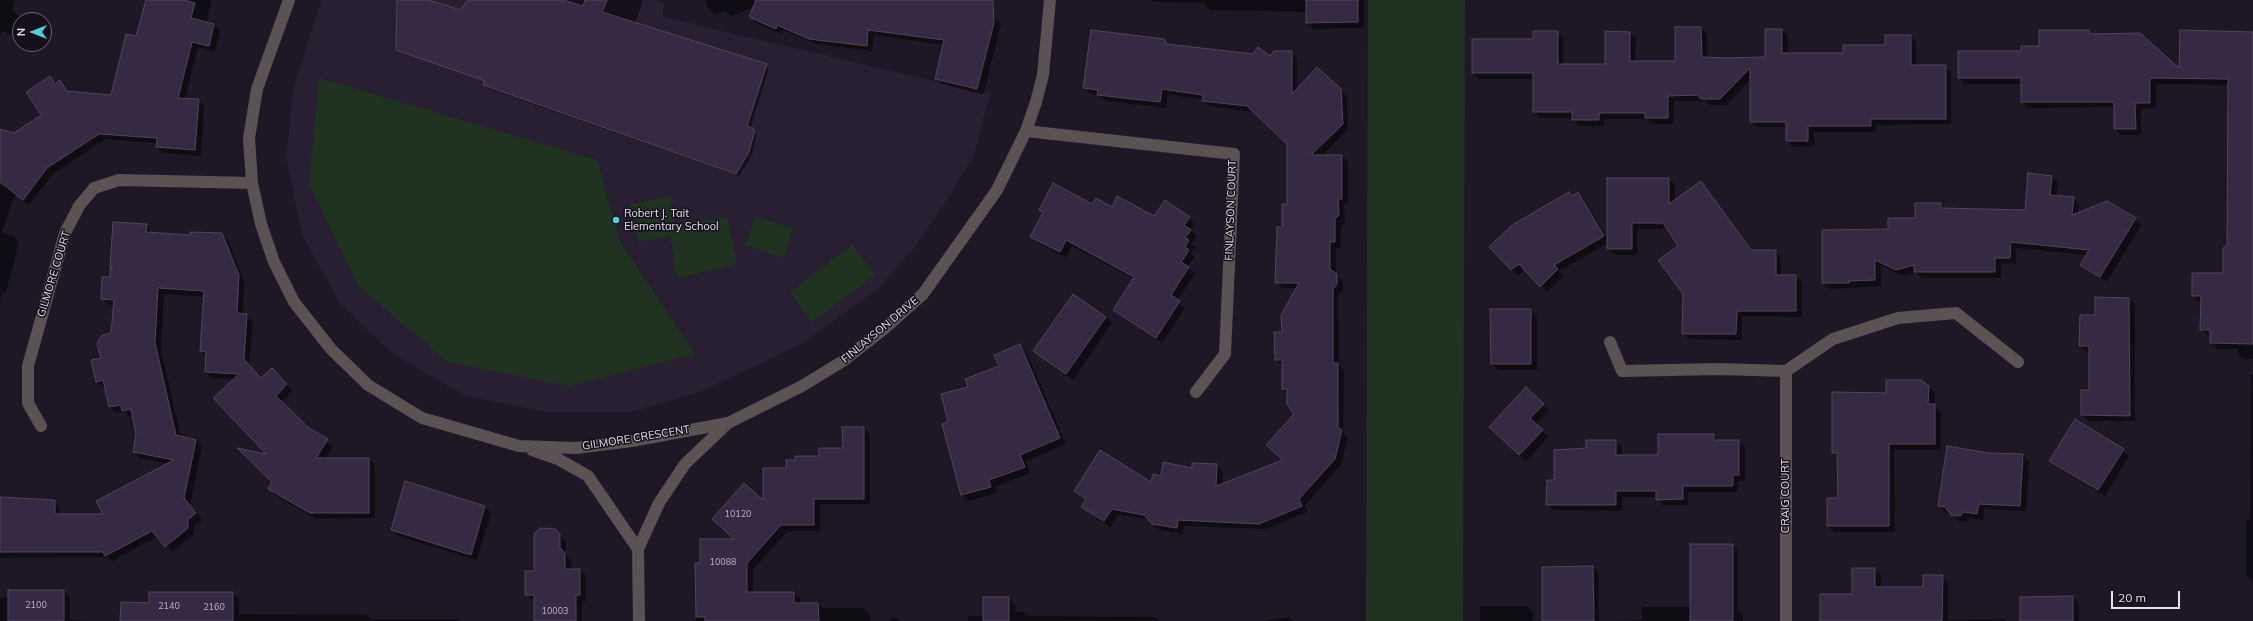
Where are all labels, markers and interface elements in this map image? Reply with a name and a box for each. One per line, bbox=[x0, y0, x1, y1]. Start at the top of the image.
north arrow bbox=[12, 12, 52, 52]
text: N bbox=[14, 28, 28, 36]
street label: FINLAYSON COURT bbox=[1223, 159, 1239, 261]
place label: Robert J. Tait Elementary School bbox=[624, 207, 719, 233]
marker: Robert J. Tait Elementary School bbox=[611, 215, 621, 225]
street label: GILMORE COURT bbox=[35, 229, 73, 319]
street label: FINLAYSON DRIVE bbox=[839, 294, 921, 366]
street label: GILMORE CRESCENT bbox=[581, 423, 691, 453]
street label: CRAIG COURT bbox=[1779, 459, 1793, 533]
house number: 10120 bbox=[725, 509, 751, 519]
house number: 10088 bbox=[710, 557, 736, 567]
scale bar bbox=[2113, 583, 2182, 609]
text: 20 m bbox=[2118, 590, 2146, 605]
house number: 2100 bbox=[25, 600, 47, 610]
house number: 2140 bbox=[158, 601, 180, 611]
house number: 2160 bbox=[203, 602, 225, 612]
house number: 10003 bbox=[542, 606, 568, 616]

